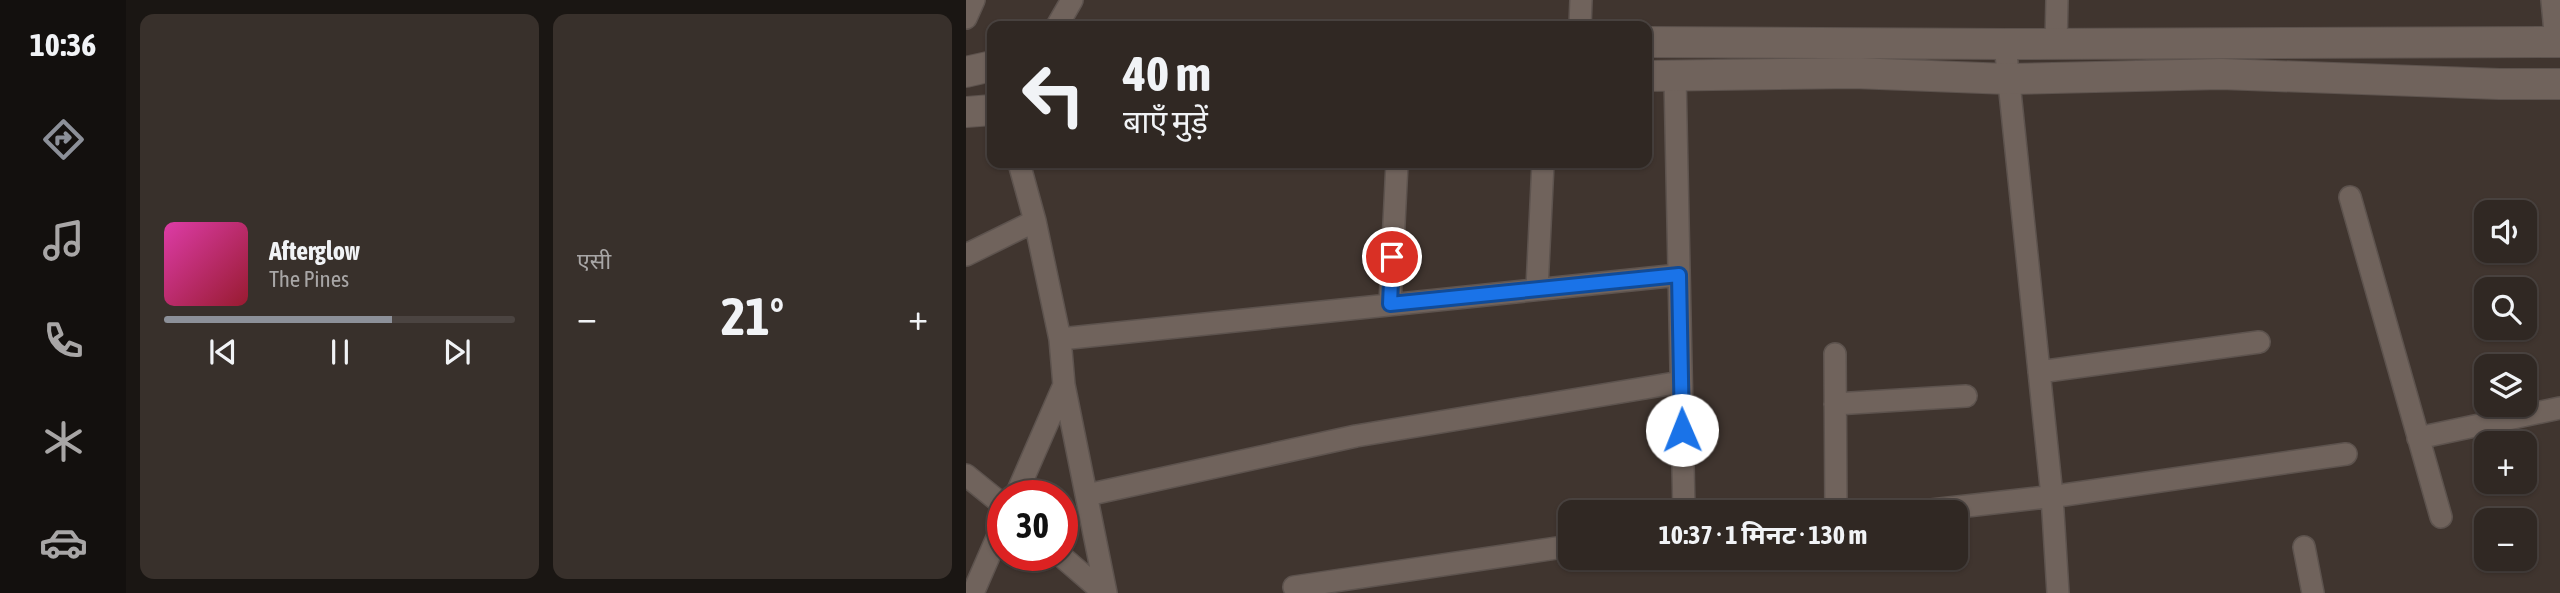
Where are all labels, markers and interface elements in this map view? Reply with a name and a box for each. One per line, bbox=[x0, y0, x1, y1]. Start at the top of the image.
text: 10:36 bbox=[30, 26, 96, 63]
text: 40 m bbox=[1123, 45, 1211, 101]
icon: left bbox=[1008, 49, 1099, 140]
text: बाएँ मुड़ें bbox=[1123, 103, 1208, 140]
icon: directions bbox=[39, 115, 88, 164]
map controls bbox=[2474, 200, 2537, 571]
button: sound bbox=[2474, 200, 2537, 263]
icon: music bbox=[39, 216, 88, 265]
pin bbox=[1362, 227, 1422, 287]
text: Afterglow bbox=[269, 236, 360, 266]
icon: arrive bbox=[1373, 238, 1411, 276]
text: एसी bbox=[577, 248, 611, 274]
text: The Pines bbox=[269, 266, 349, 292]
button: search bbox=[2474, 277, 2537, 340]
text: 21° bbox=[721, 286, 784, 346]
text: − bbox=[577, 295, 597, 338]
text: + bbox=[908, 295, 928, 338]
icon: phone bbox=[39, 316, 88, 365]
icon: previous bbox=[204, 333, 242, 371]
icon: pause bbox=[321, 333, 359, 371]
icon: next bbox=[438, 333, 476, 371]
button: layers bbox=[2474, 354, 2537, 417]
position arrow bbox=[1645, 393, 1719, 467]
icon: climate bbox=[39, 417, 88, 466]
button: + bbox=[2474, 431, 2537, 494]
speed limit sign: 30 bbox=[987, 480, 1078, 571]
button: − bbox=[2474, 508, 2537, 571]
icon: car bbox=[39, 518, 88, 567]
text: 10:37 · 1 मिनट · 130 m bbox=[1659, 520, 1867, 550]

